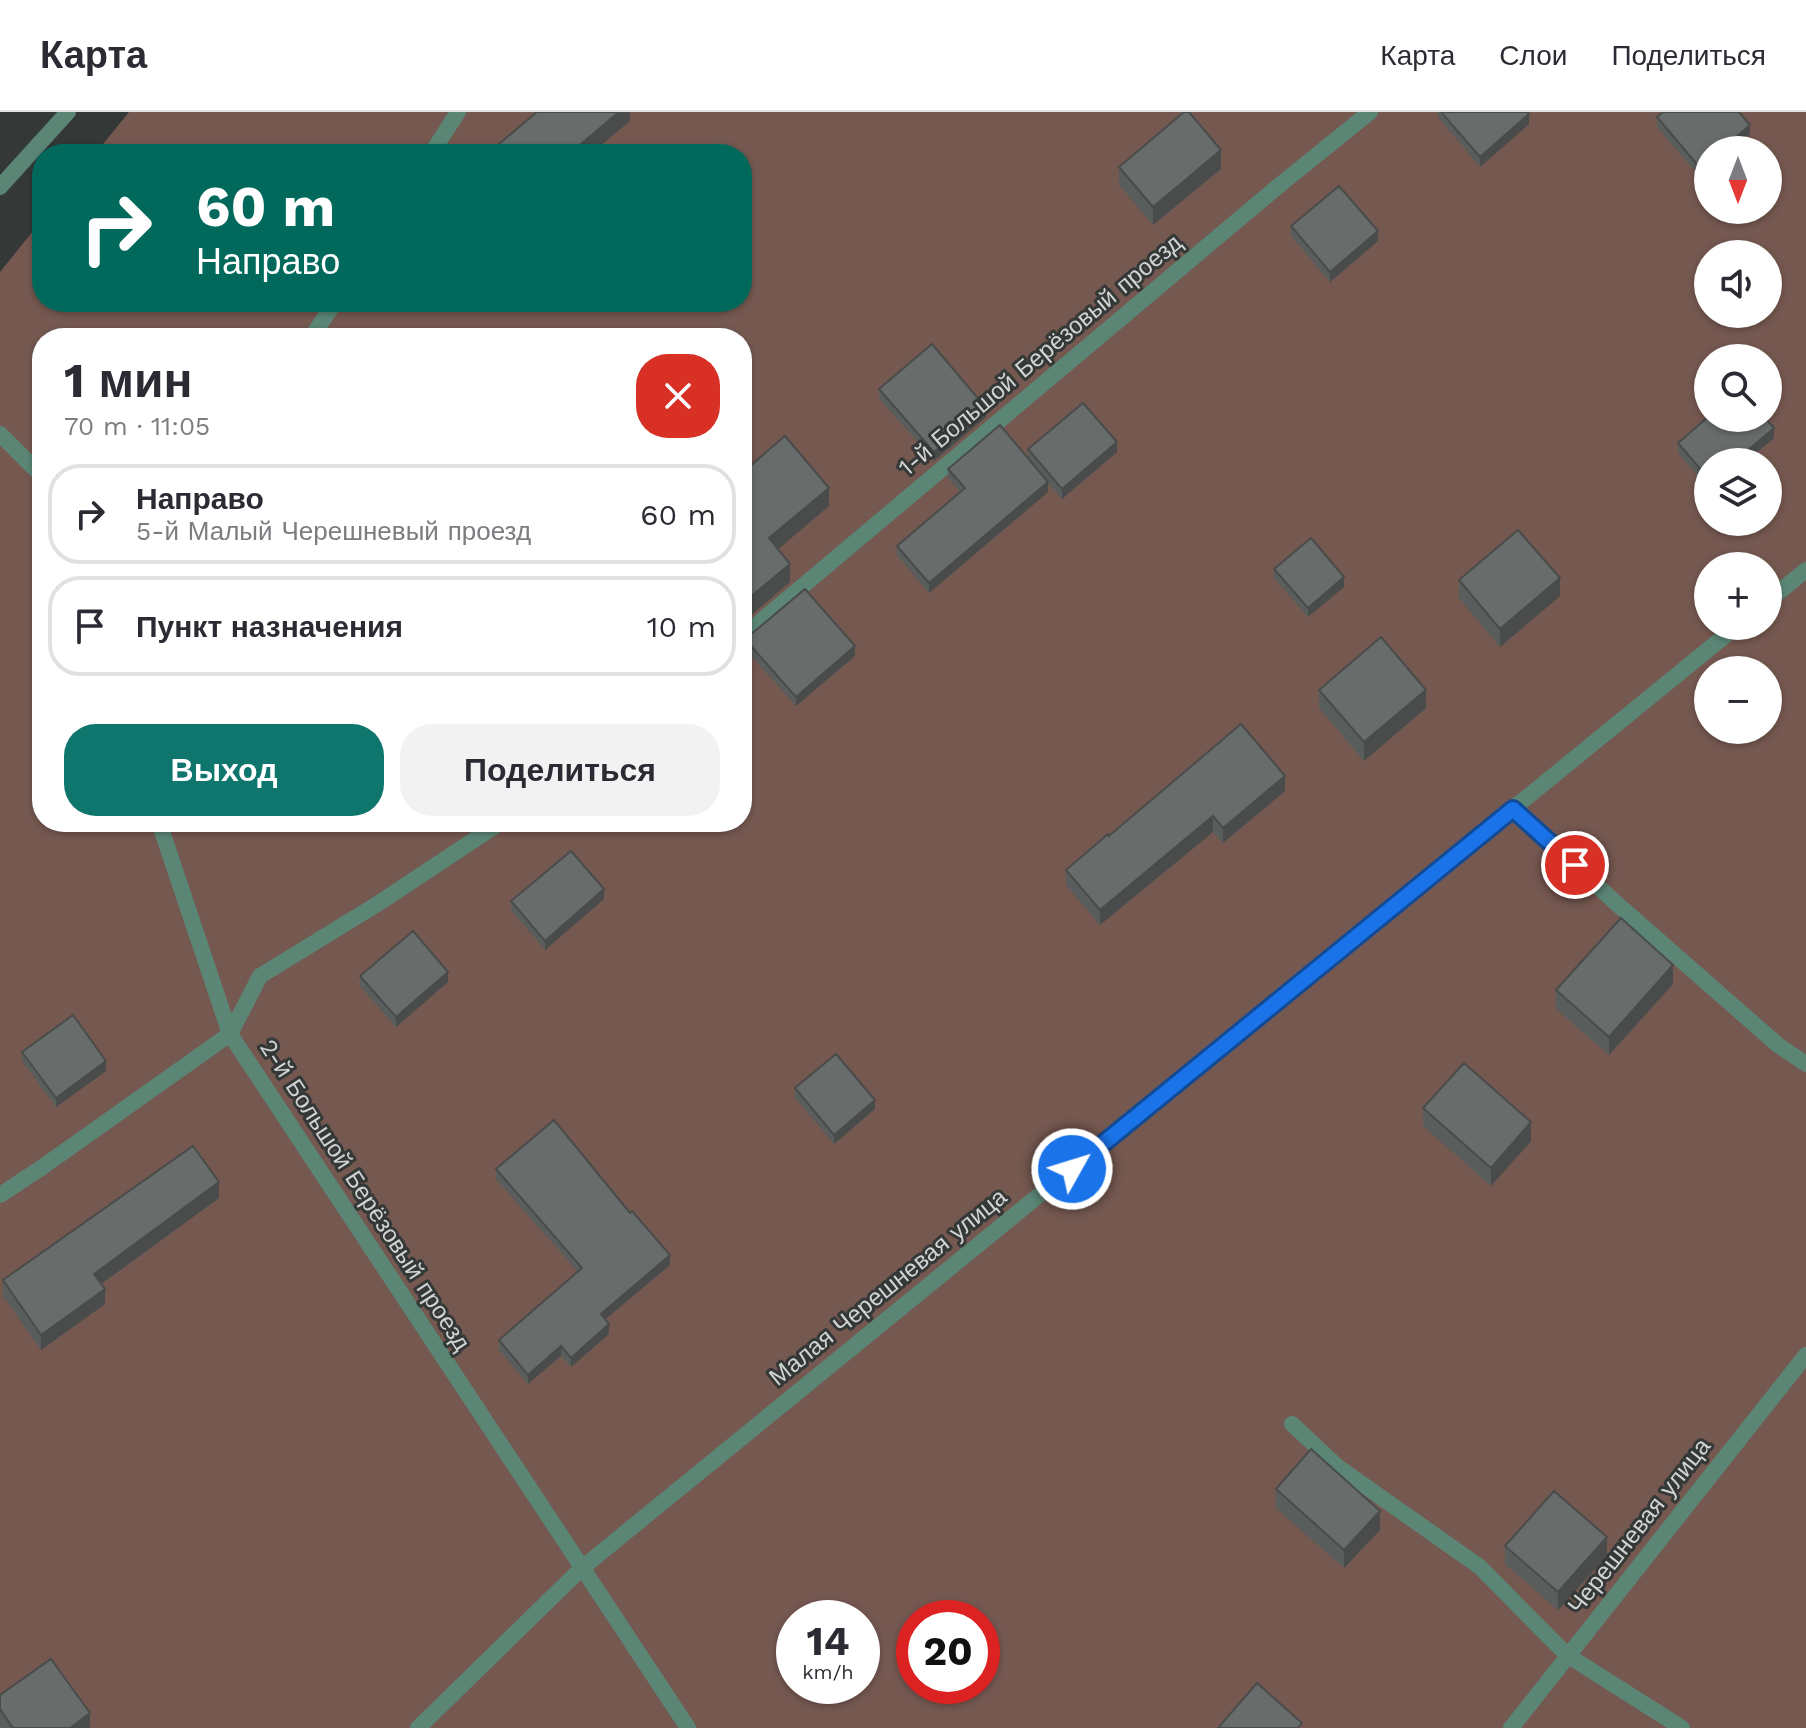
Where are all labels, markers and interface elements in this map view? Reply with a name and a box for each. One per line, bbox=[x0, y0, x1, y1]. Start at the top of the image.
text: Карта bbox=[40, 33, 147, 77]
text: Карта bbox=[1380, 39, 1455, 72]
text: Слои bbox=[1499, 39, 1567, 72]
text: Поделиться bbox=[1611, 39, 1766, 72]
north arrow bbox=[1694, 136, 1782, 224]
map controls bbox=[1694, 136, 1782, 744]
text: 60 m bbox=[196, 174, 335, 240]
icon: right bbox=[64, 176, 168, 280]
street label: 1-й Большой Берёзовый проезд bbox=[893, 228, 1187, 482]
button: sound bbox=[1694, 240, 1782, 328]
text: Направо bbox=[196, 241, 340, 283]
button: search bbox=[1694, 344, 1782, 432]
text: 1 мин bbox=[64, 352, 192, 409]
button: close bbox=[636, 354, 720, 438]
text: 70 m · 11:05 bbox=[64, 411, 210, 441]
button: layers bbox=[1694, 448, 1782, 536]
text: Направо bbox=[136, 481, 264, 516]
icon: right bbox=[68, 492, 112, 536]
text: 60 m bbox=[640, 497, 716, 532]
text: 5-й Малый Черешневый проезд bbox=[136, 516, 531, 546]
button: + bbox=[1694, 552, 1782, 640]
icon: arrive bbox=[68, 604, 112, 648]
text: Пункт назначения bbox=[136, 609, 403, 644]
text: 10 m bbox=[647, 609, 716, 644]
button: − bbox=[1694, 656, 1782, 744]
button: Выход bbox=[64, 724, 384, 816]
button: Поделиться bbox=[400, 724, 720, 816]
pin bbox=[1541, 831, 1609, 899]
icon: arrive bbox=[1553, 843, 1597, 887]
street label: 2-й Большой Берёзовый проезд bbox=[254, 1034, 476, 1356]
position arrow bbox=[1030, 1127, 1114, 1211]
street label: Малая Черешневая улица bbox=[764, 1182, 1013, 1391]
street label: Черешневая улица bbox=[1562, 1432, 1717, 1619]
speed limit sign: 20 bbox=[896, 1600, 1000, 1704]
text: 14 bbox=[806, 1618, 850, 1665]
text: km/h bbox=[802, 1660, 854, 1684]

